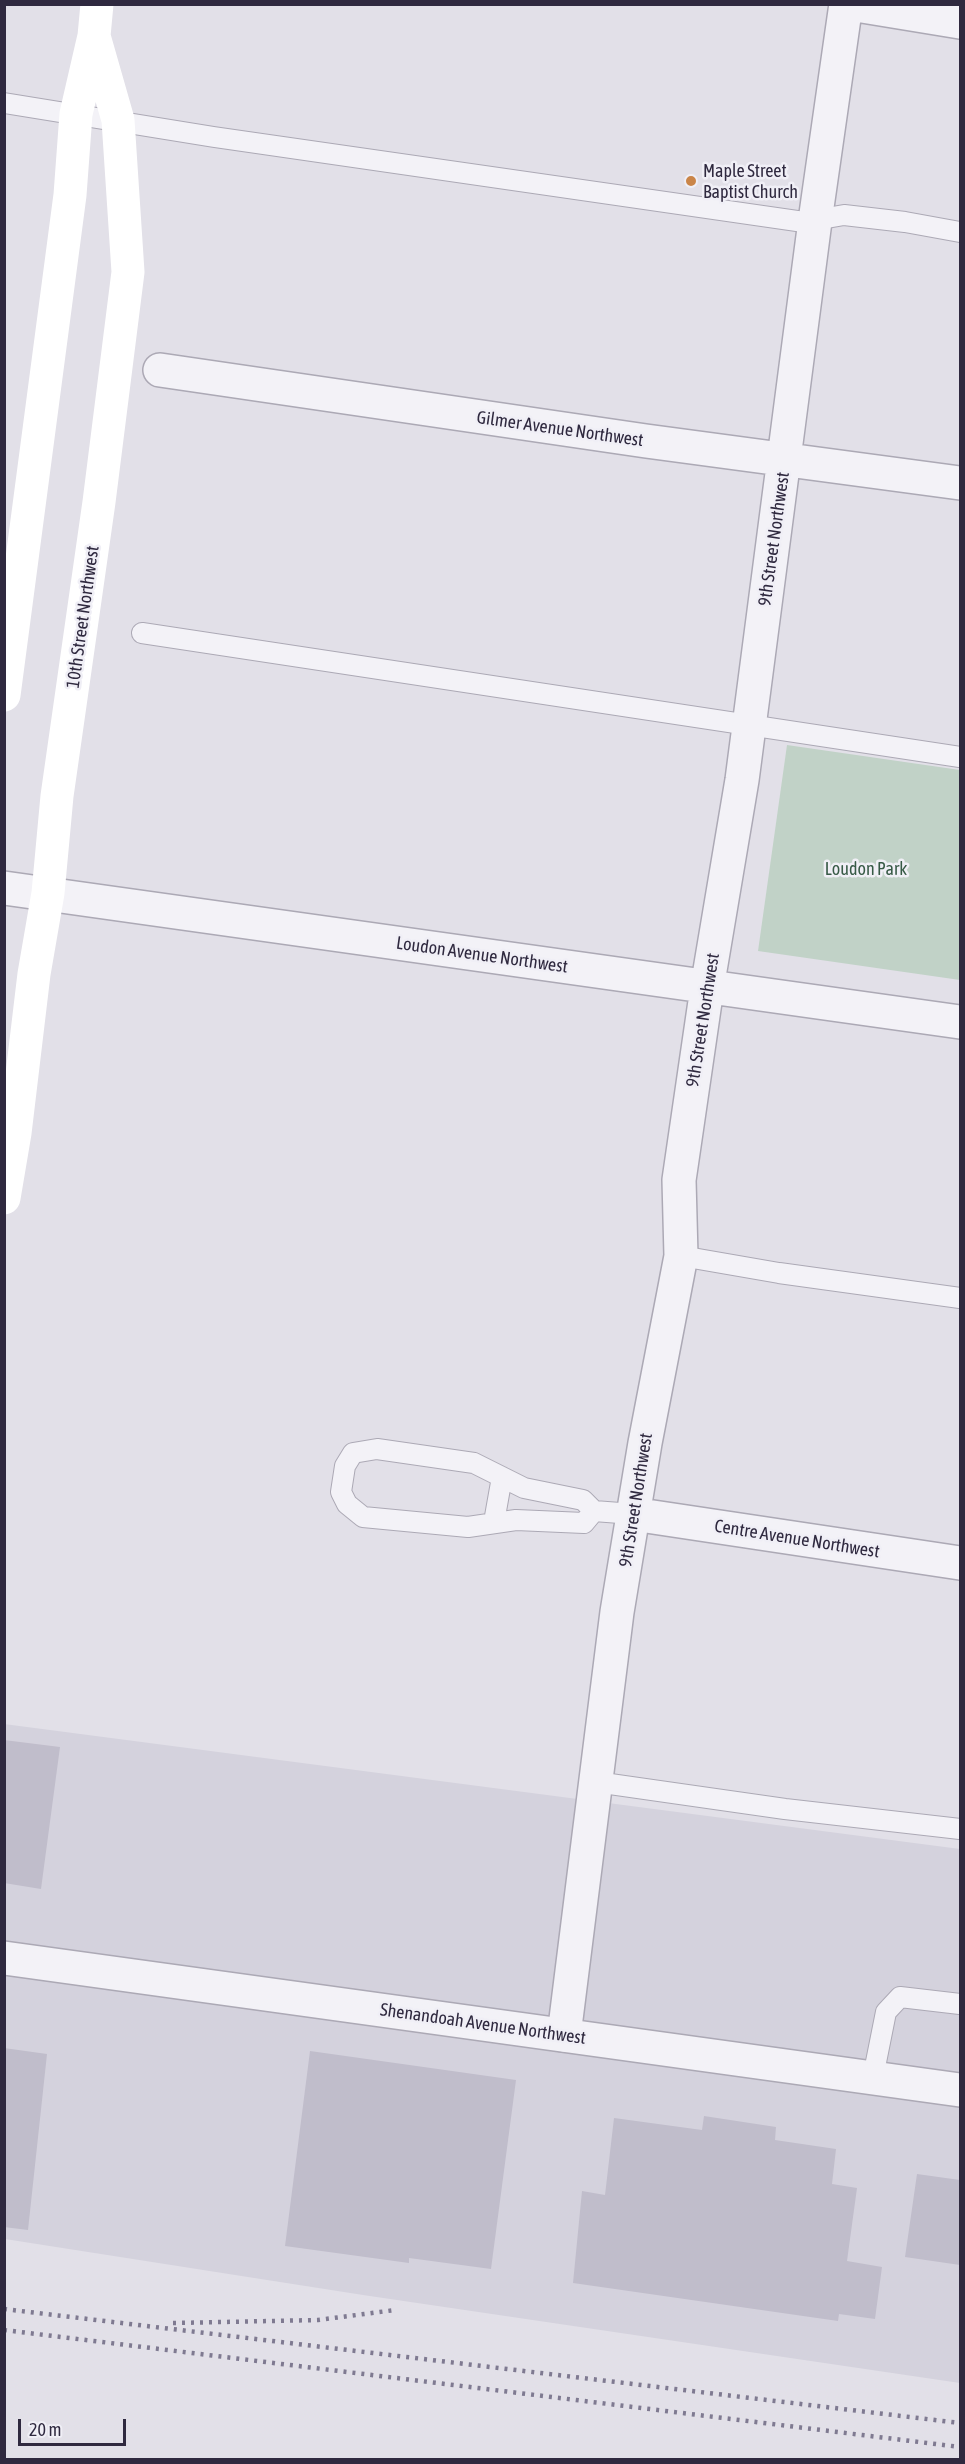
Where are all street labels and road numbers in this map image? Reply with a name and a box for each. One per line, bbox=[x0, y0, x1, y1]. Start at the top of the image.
street label: Gilmer Avenue Northwest bbox=[475, 407, 645, 451]
street label: 9th Street Northwest bbox=[754, 471, 794, 607]
street label: 10th Street Northwest bbox=[62, 544, 104, 690]
street label: Loudon Avenue Northwest bbox=[395, 932, 569, 978]
street label: 9th Street Northwest bbox=[682, 952, 724, 1088]
street label: 9th Street Northwest bbox=[615, 1432, 657, 1568]
street label: Centre Avenue Northwest bbox=[713, 1515, 881, 1563]
street label: Shenandoah Avenue Northwest bbox=[379, 1999, 587, 2049]

